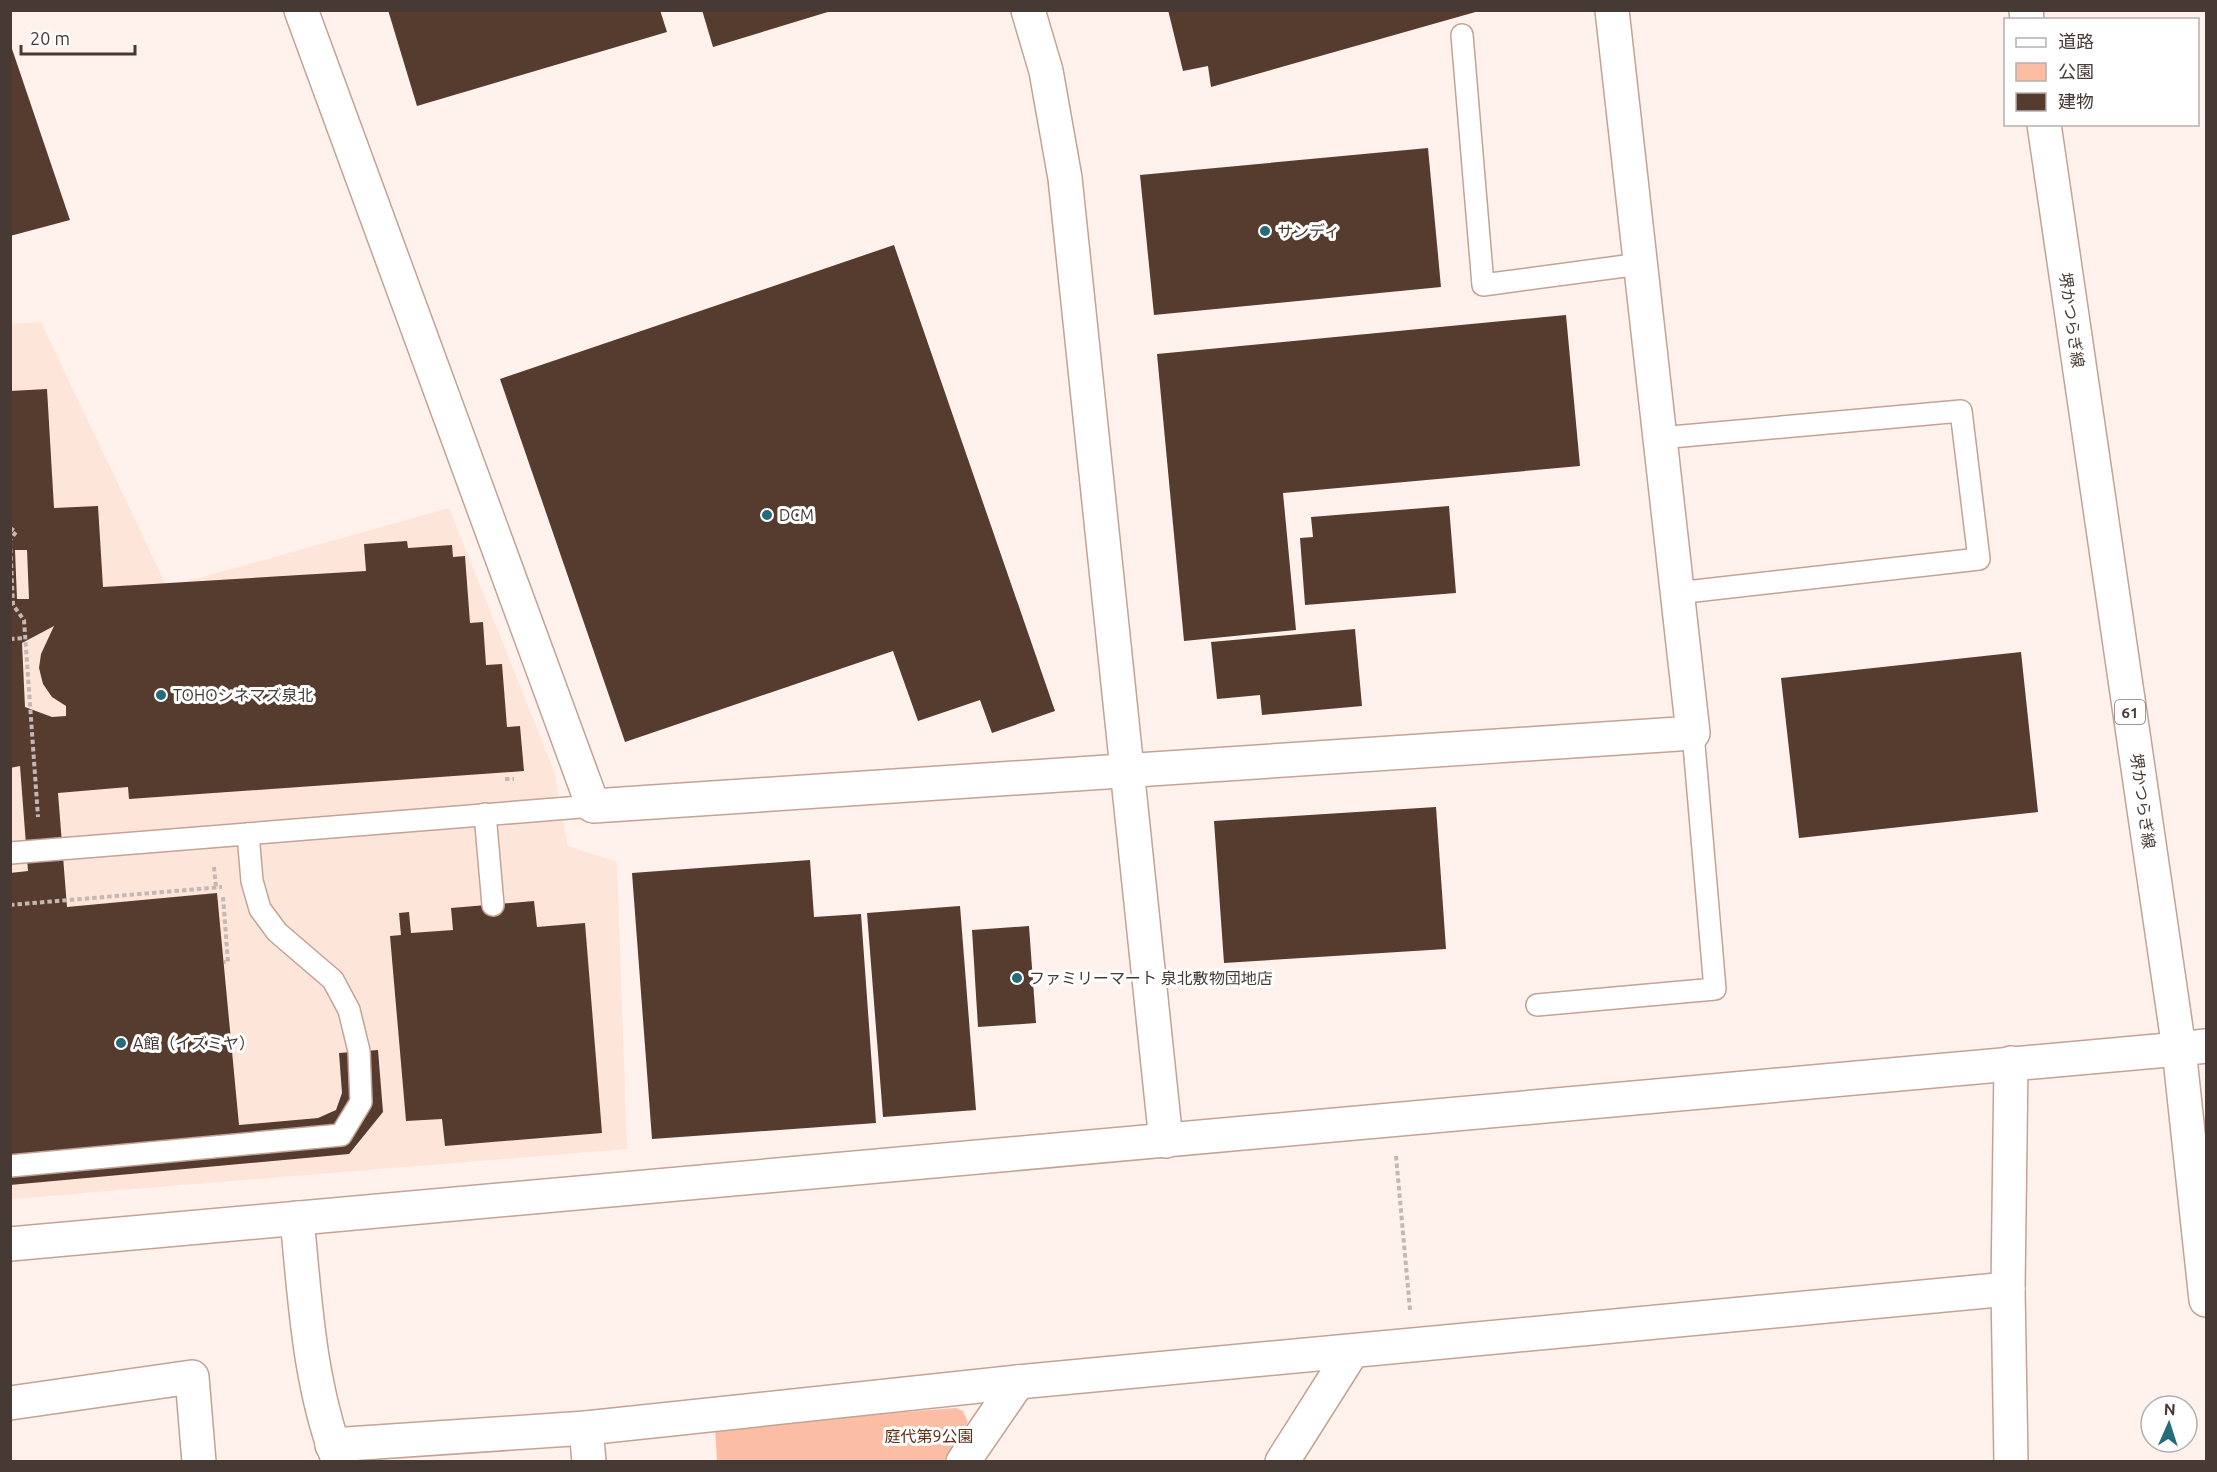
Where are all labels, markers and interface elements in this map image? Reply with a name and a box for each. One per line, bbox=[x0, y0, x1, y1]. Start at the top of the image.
scale bar bbox=[21, 18, 135, 56]
legend bbox=[2004, 18, 2199, 126]
text: 20 m bbox=[30, 28, 70, 48]
text: 道路 bbox=[2058, 31, 2094, 51]
text: 公園 bbox=[2058, 61, 2094, 81]
text: 建物 bbox=[2058, 91, 2094, 111]
place label: サンディ bbox=[1277, 222, 1340, 240]
marker: サンディ bbox=[1258, 224, 1272, 238]
street label: 堺かつらぎ線 bbox=[2056, 271, 2088, 369]
place label: DCM bbox=[779, 506, 814, 524]
marker: DCM bbox=[760, 508, 774, 522]
place label: TOHOシネマズ泉北 bbox=[173, 686, 314, 704]
marker: TOHOシネマズ泉北 bbox=[154, 688, 168, 702]
road number: 61 bbox=[2115, 700, 2145, 724]
street label: 堺かつらぎ線 bbox=[2127, 752, 2159, 850]
place label: ファミリーマート 泉北敷物団地店 bbox=[1029, 969, 1273, 987]
marker: ファミリーマート 泉北敷物団地店 bbox=[1010, 971, 1024, 985]
place label: A館（イズミヤ） bbox=[133, 1034, 255, 1052]
marker: A館（イズミヤ） bbox=[114, 1036, 128, 1050]
north arrow bbox=[2139, 1394, 2199, 1454]
text: N bbox=[2163, 1400, 2176, 1418]
park label: 庭代第9公園 bbox=[884, 1427, 974, 1445]

